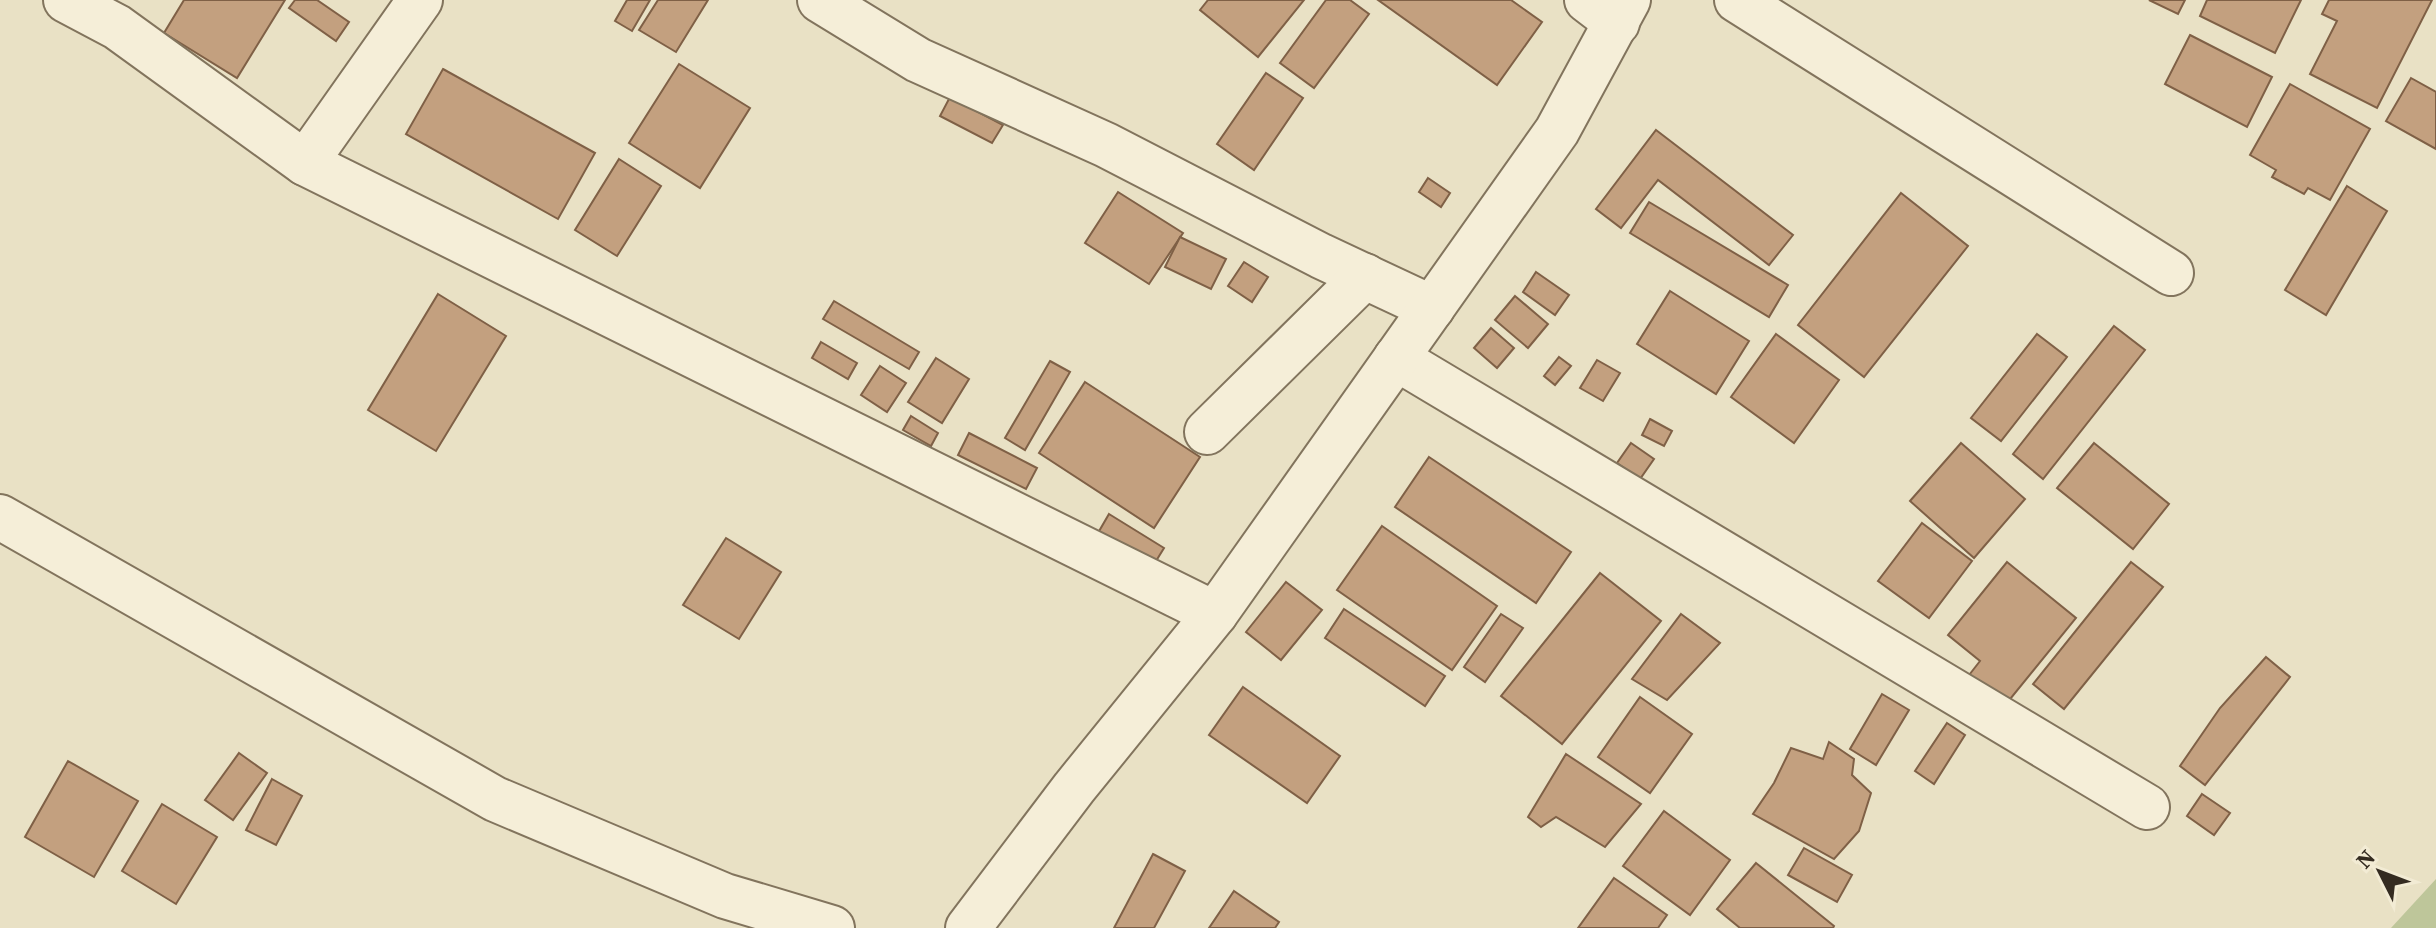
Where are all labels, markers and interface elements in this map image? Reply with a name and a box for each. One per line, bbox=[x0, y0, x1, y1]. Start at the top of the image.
north arrow bbox=[2340, 832, 2420, 912]
text: N bbox=[2349, 843, 2382, 875]

